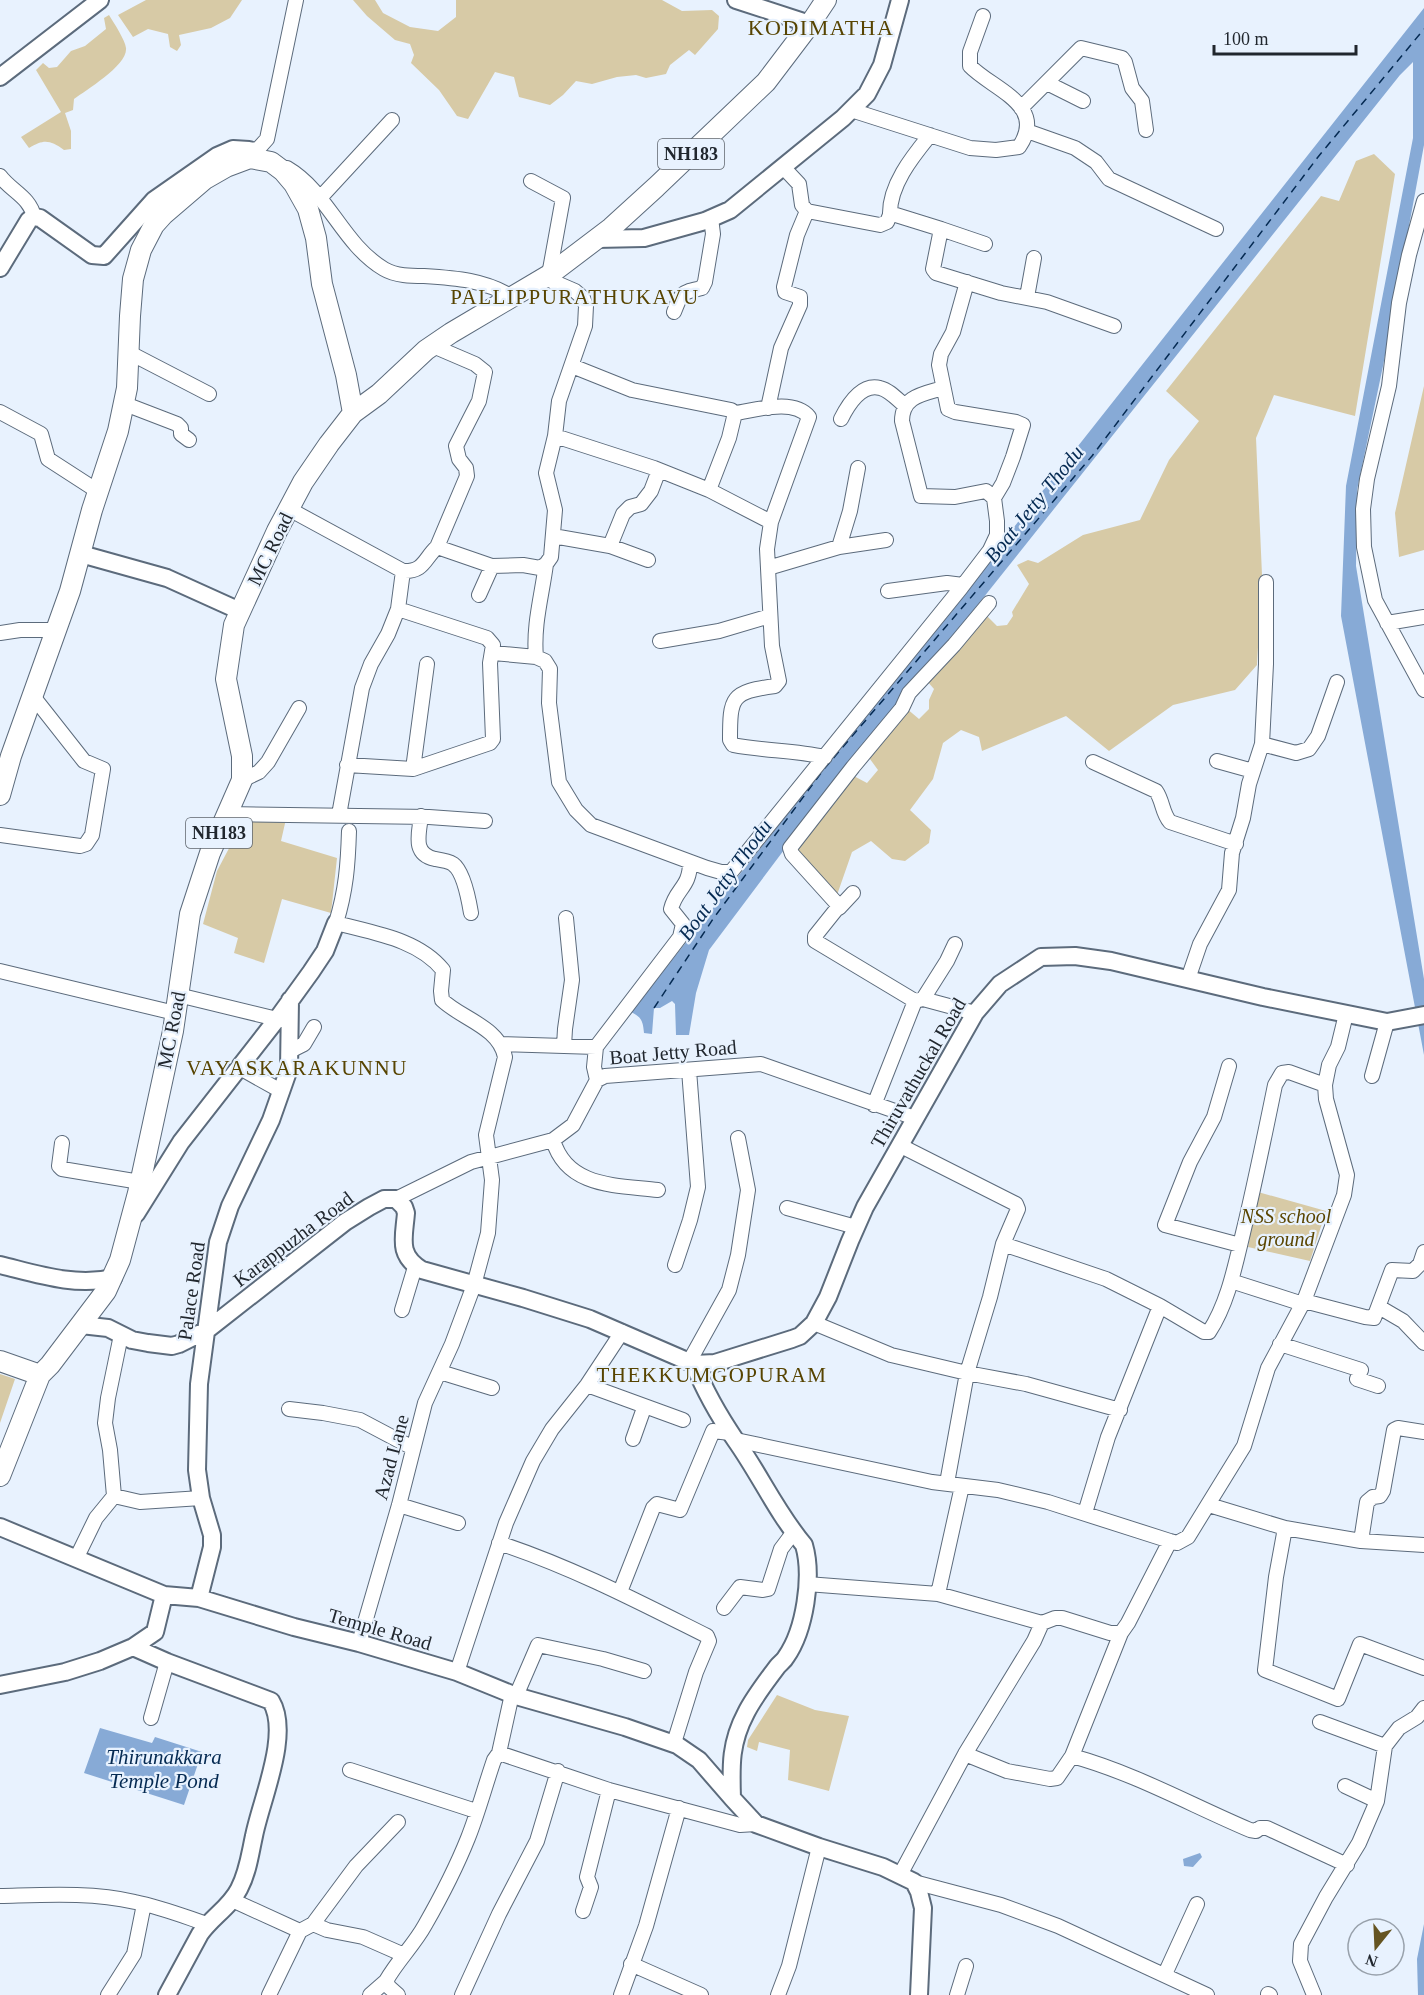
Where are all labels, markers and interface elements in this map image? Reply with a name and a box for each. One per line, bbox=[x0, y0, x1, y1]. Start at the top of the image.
district label: KODIMATHA bbox=[748, 15, 894, 40]
scale bar bbox=[1214, 18, 1356, 56]
text: 100 m bbox=[1223, 29, 1269, 49]
road number: NH183 bbox=[658, 139, 724, 169]
district label: PALLIPPURATHUKAVU bbox=[450, 285, 700, 309]
water label: Boat Jetty Thodu bbox=[980, 441, 1088, 567]
street label: MC Road bbox=[243, 509, 297, 589]
water label: Boat Jetty Thodu bbox=[673, 815, 777, 945]
road number: NH183 bbox=[186, 818, 252, 848]
street label: MC Road bbox=[153, 989, 189, 1071]
street label: Thiruvathuckal Road bbox=[866, 994, 970, 1152]
street label: Boat Jetty Road bbox=[608, 1035, 738, 1070]
district label: VAYASKARAKUNNU bbox=[186, 1056, 408, 1080]
street label: Karappuzha Road bbox=[229, 1187, 358, 1292]
park label: NSS school ground bbox=[1240, 1205, 1332, 1251]
street label: Palace Road bbox=[173, 1240, 209, 1342]
district label: THEKKUMGOPURAM bbox=[596, 1363, 828, 1387]
street label: Azad Lane bbox=[369, 1412, 413, 1502]
street label: Temple Road bbox=[325, 1604, 434, 1655]
water label: Thirunakkara Temple Pond bbox=[106, 1745, 222, 1793]
north arrow bbox=[1346, 1917, 1406, 1977]
text: N bbox=[1363, 1951, 1380, 1971]

